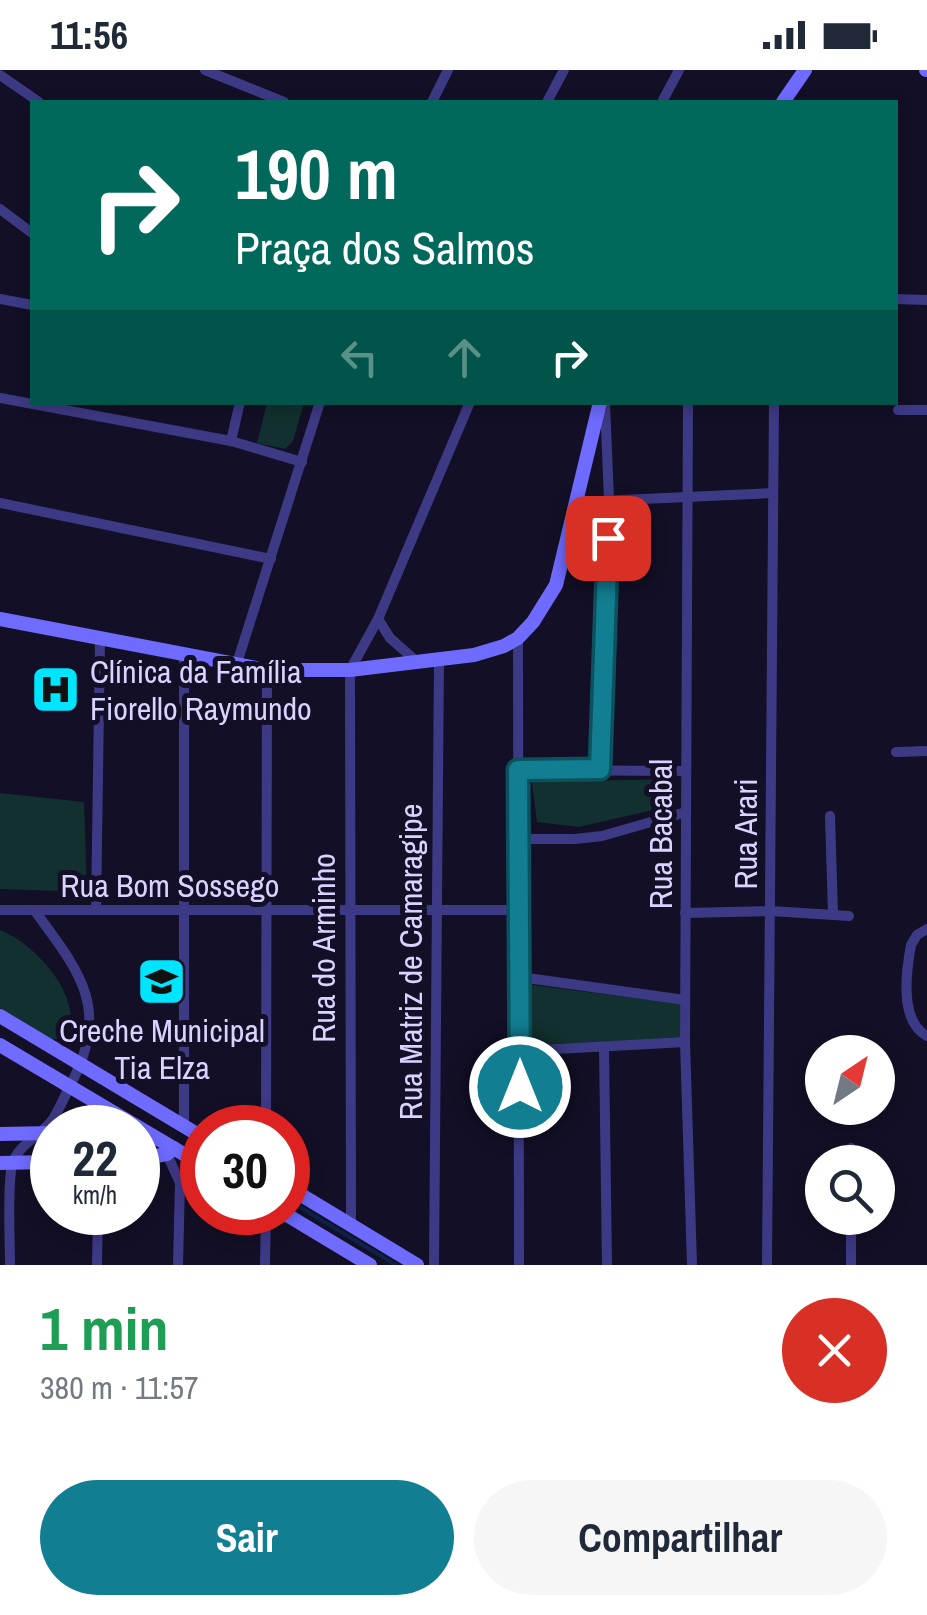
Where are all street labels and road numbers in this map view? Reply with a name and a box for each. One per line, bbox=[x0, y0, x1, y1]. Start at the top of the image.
street label: Rua Bacabal bbox=[639, 759, 682, 909]
street label: Rua Arari bbox=[724, 779, 767, 889]
street label: Rua Matriz de Camaragipe bbox=[389, 804, 432, 1120]
street label: Rua do Arminho bbox=[302, 853, 345, 1043]
street label: Rua Bom Sossego bbox=[61, 864, 279, 907]

